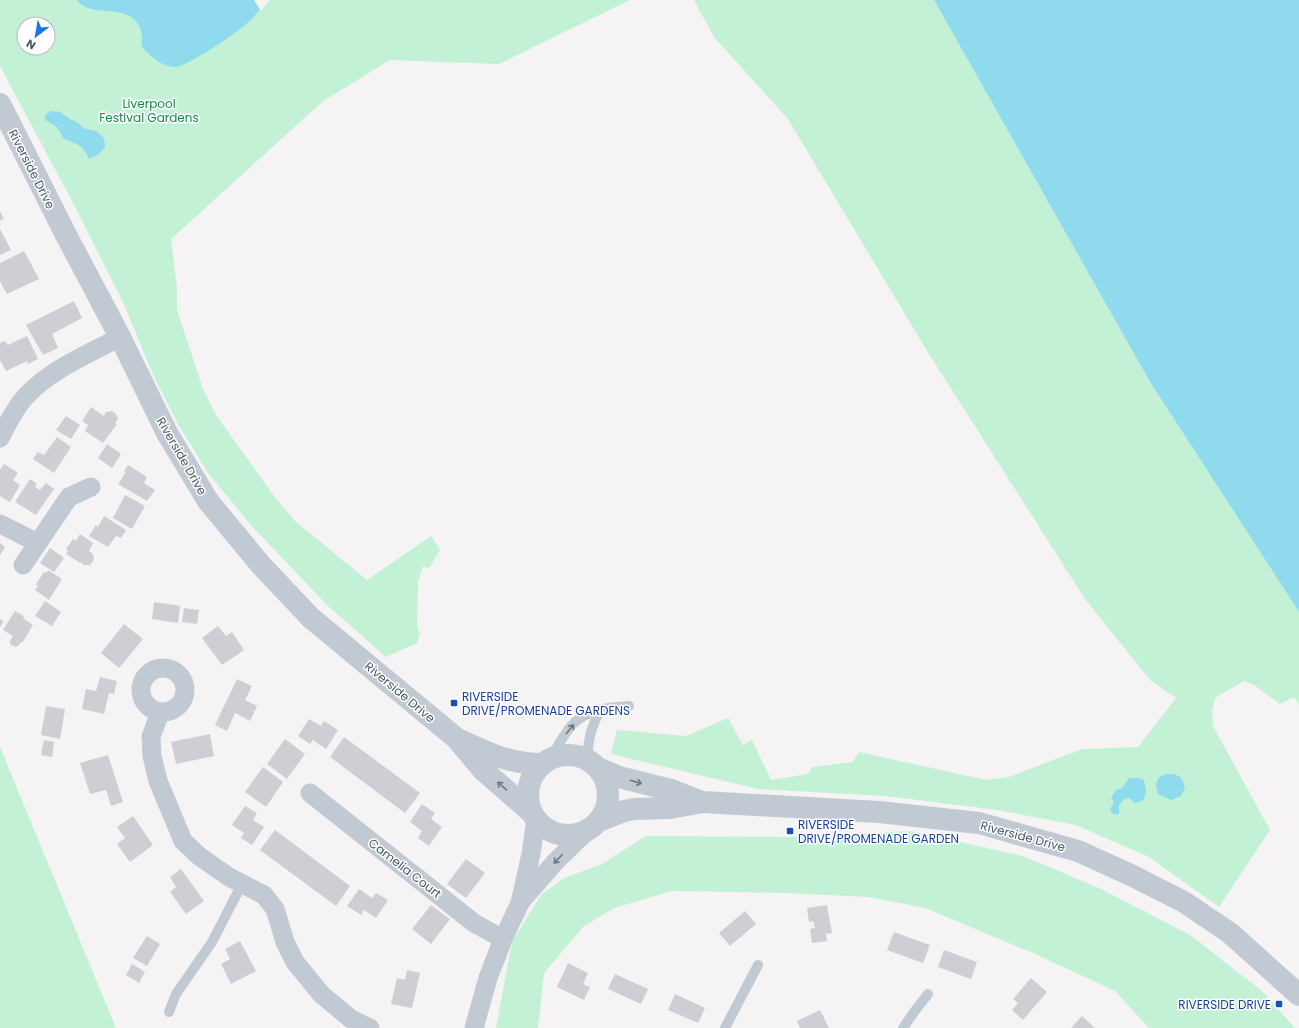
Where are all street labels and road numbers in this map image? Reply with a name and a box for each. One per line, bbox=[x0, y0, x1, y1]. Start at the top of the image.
street label: Riverside Drive bbox=[5, 126, 59, 212]
street label: Riverside Drive bbox=[153, 414, 211, 498]
street label: Riverside Drive bbox=[361, 658, 439, 726]
street label: Riverside Drive bbox=[979, 817, 1067, 855]
street label: Camelia Court bbox=[365, 834, 445, 902]

